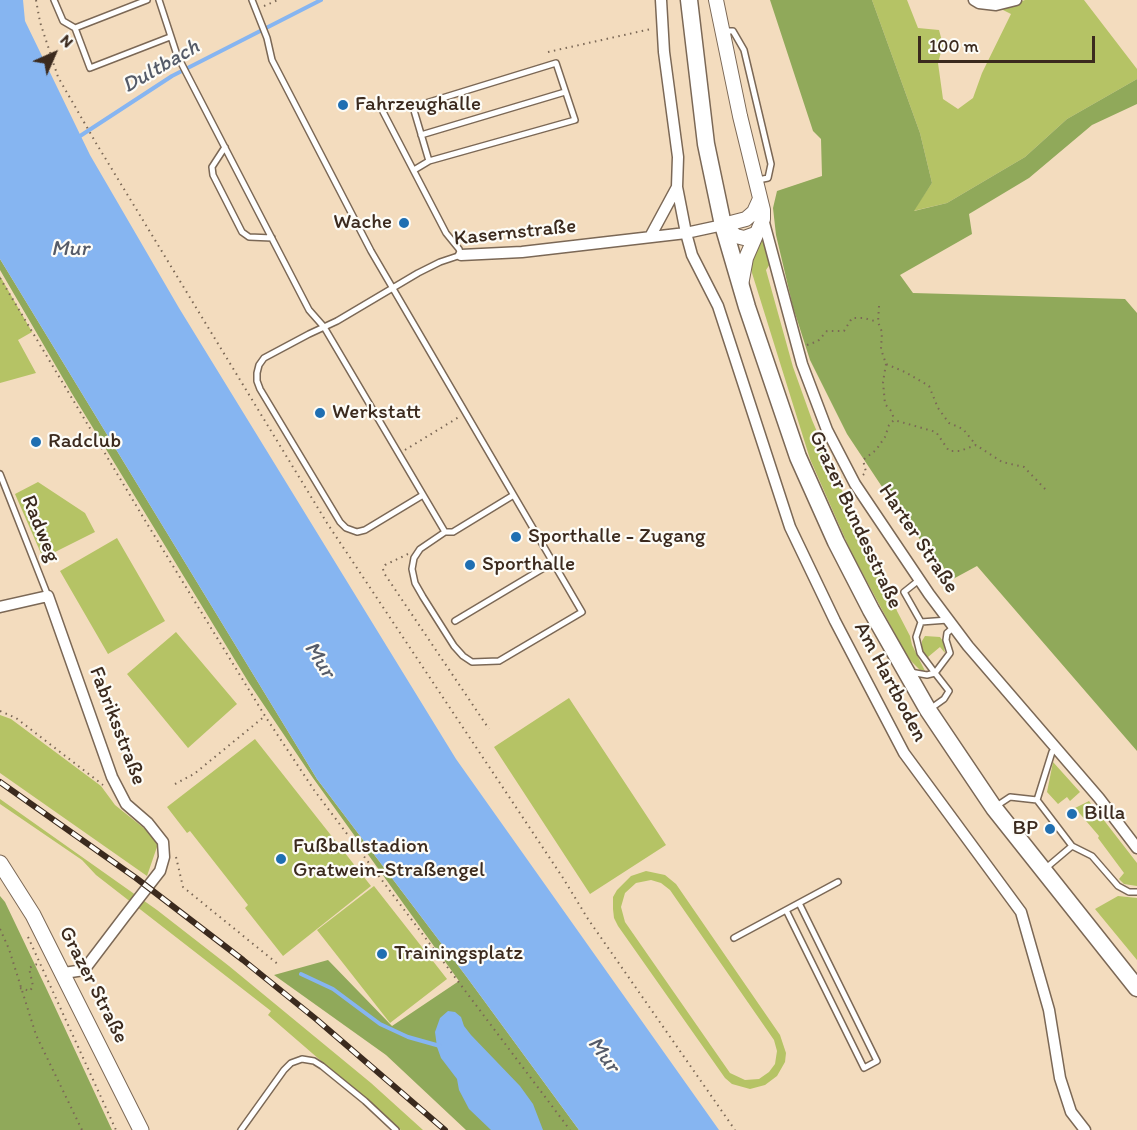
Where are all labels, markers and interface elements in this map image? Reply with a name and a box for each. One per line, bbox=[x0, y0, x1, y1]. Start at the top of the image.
north arrow bbox=[24, 24, 84, 84]
scale bar bbox=[921, 24, 1098, 62]
text: N bbox=[57, 30, 78, 51]
water label: Dultbach bbox=[118, 34, 204, 100]
text: 100 m bbox=[929, 35, 979, 57]
place label: Fahrzeughalle bbox=[355, 92, 481, 118]
marker: Fahrzeughalle bbox=[336, 98, 350, 112]
place label: Wache bbox=[333, 210, 392, 236]
street label: Kasernstraße bbox=[453, 214, 577, 252]
marker: Wache bbox=[397, 216, 411, 230]
water label: Mur bbox=[51, 236, 89, 262]
place label: Werkstatt bbox=[332, 400, 421, 426]
marker: Werkstatt bbox=[313, 406, 327, 420]
street label: Grazer Bundesstraße bbox=[803, 427, 907, 613]
place label: Radclub bbox=[48, 429, 121, 455]
marker: Radclub bbox=[29, 435, 43, 449]
street label: Harter Straße bbox=[872, 480, 964, 598]
street label: Radweg bbox=[15, 492, 65, 566]
place label: Sporthalle - Zugang bbox=[528, 524, 706, 550]
marker: Sporthalle - Zugang bbox=[509, 530, 523, 544]
place label: Sporthalle bbox=[482, 552, 575, 578]
marker: Sporthalle bbox=[463, 558, 477, 572]
street label: Am Hartboden bbox=[848, 618, 932, 746]
water label: Mur bbox=[298, 637, 340, 683]
street label: Fabriksstraße bbox=[83, 663, 151, 789]
place label: Billa bbox=[1084, 801, 1125, 827]
marker: Billa bbox=[1065, 807, 1079, 821]
place label: BP bbox=[1012, 816, 1038, 842]
marker: BP bbox=[1043, 822, 1057, 836]
place label: Fußballstadion Gratwein-Straßengel bbox=[293, 834, 485, 884]
marker: Fußballstadion Gratwein-Straßengel bbox=[274, 852, 288, 866]
street label: Grazer Straße bbox=[53, 922, 133, 1048]
place label: Trainingsplatz bbox=[394, 941, 523, 967]
marker: Trainingsplatz bbox=[375, 947, 389, 961]
water label: Mur bbox=[581, 1032, 625, 1078]

